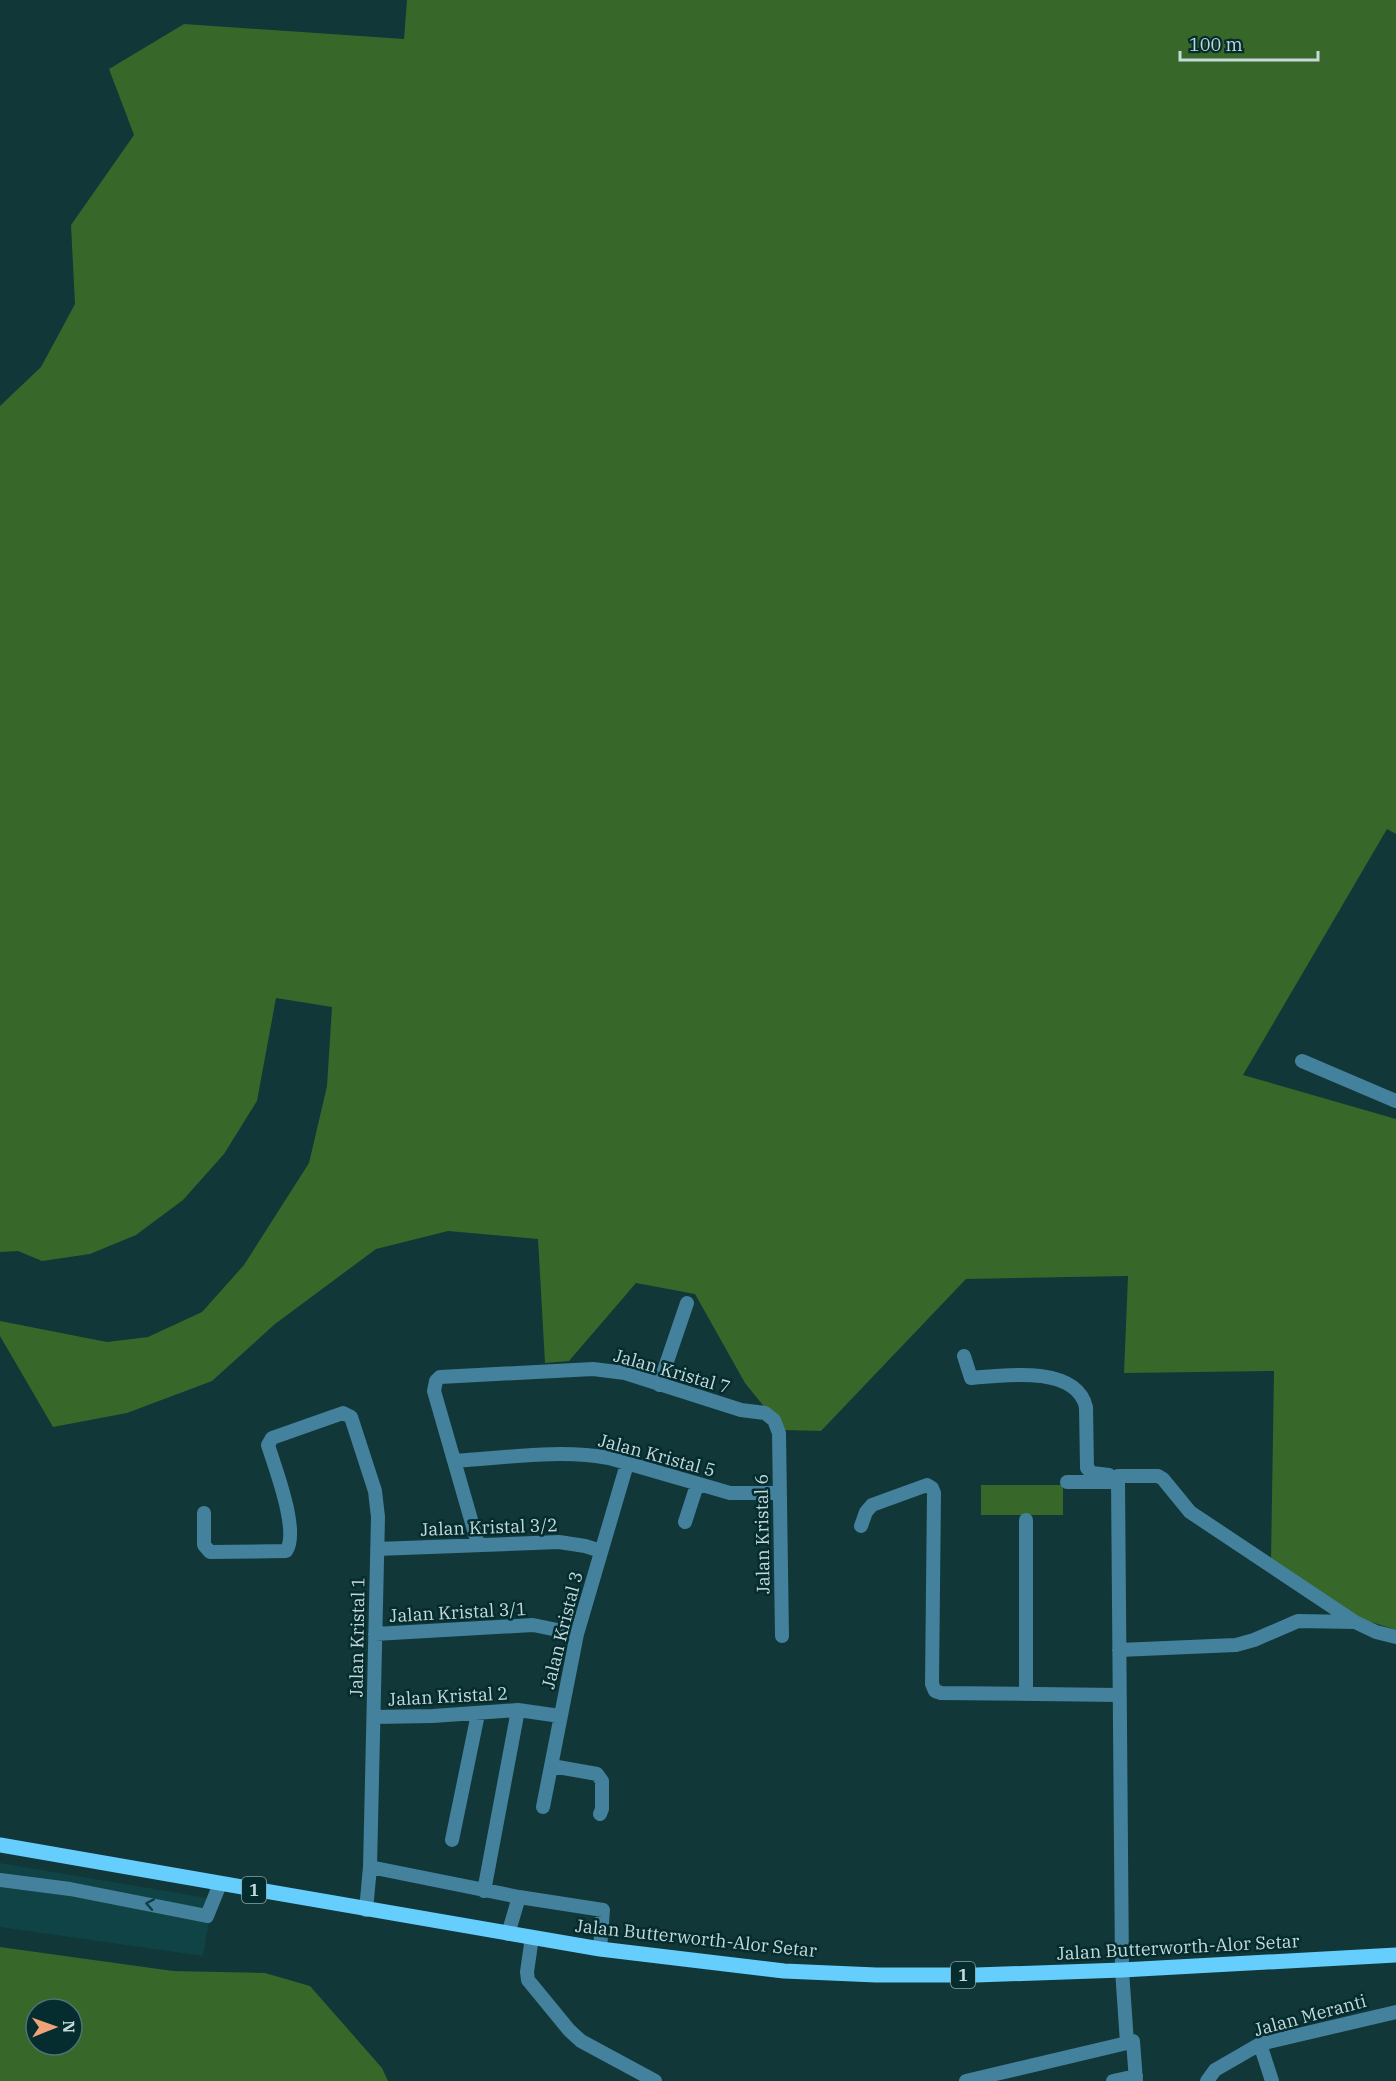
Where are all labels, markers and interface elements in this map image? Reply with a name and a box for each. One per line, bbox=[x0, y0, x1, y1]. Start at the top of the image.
scale bar bbox=[1180, 24, 1318, 62]
text: 100 m bbox=[1189, 33, 1243, 56]
street label: Jalan Kristal 7 bbox=[611, 1343, 733, 1399]
street label: Jalan Kristal 5 bbox=[596, 1428, 718, 1482]
street label: Jalan Kristal 6 bbox=[749, 1474, 775, 1594]
street label: Jalan Kristal 3/2 bbox=[420, 1513, 558, 1541]
street label: Jalan Kristal 3 bbox=[536, 1569, 588, 1691]
street label: Jalan Kristal 1 bbox=[344, 1577, 370, 1697]
street label: Jalan Kristal 3/1 bbox=[389, 1597, 527, 1627]
street label: Jalan Kristal 2 bbox=[387, 1681, 509, 1711]
road number: 1 bbox=[242, 1877, 266, 1903]
one-way arrow bbox=[145, 1898, 155, 1911]
street label: Jalan Butterworth-Alor Setar bbox=[574, 1914, 818, 1962]
street label: Jalan Butterworth-Alor Setar bbox=[1056, 1929, 1300, 1965]
road number: 1 bbox=[951, 1962, 975, 1988]
street label: Jalan Meranti bbox=[1251, 1989, 1369, 2041]
north arrow bbox=[24, 1997, 84, 2057]
text: N bbox=[59, 2020, 79, 2033]

